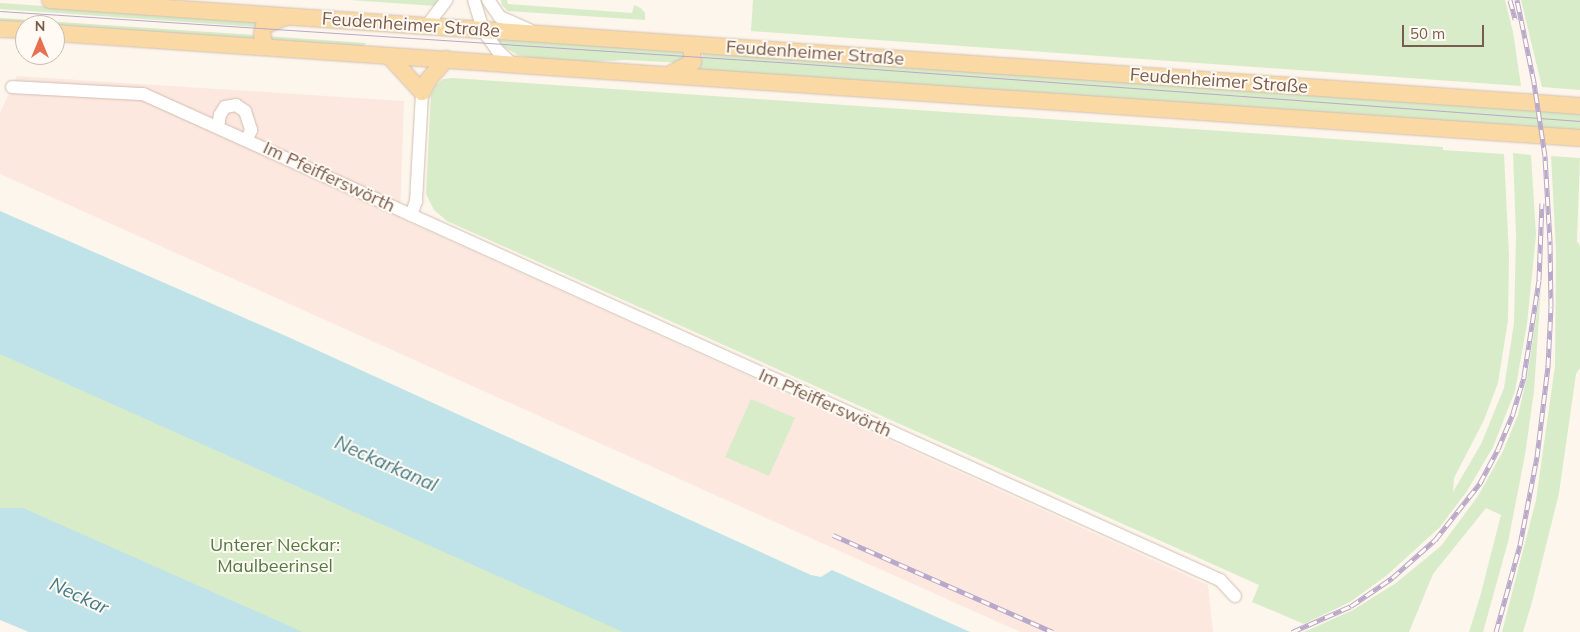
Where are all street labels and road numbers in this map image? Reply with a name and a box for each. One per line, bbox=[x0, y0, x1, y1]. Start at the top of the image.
street label: Feudenheimer Straße bbox=[321, 8, 501, 42]
street label: Feudenheimer Straße bbox=[725, 36, 905, 70]
street label: Feudenheimer Straße bbox=[1129, 64, 1309, 98]
street label: Im Pfeifferswörth bbox=[260, 137, 398, 217]
street label: Im Pfeifferswörth bbox=[755, 364, 895, 442]

